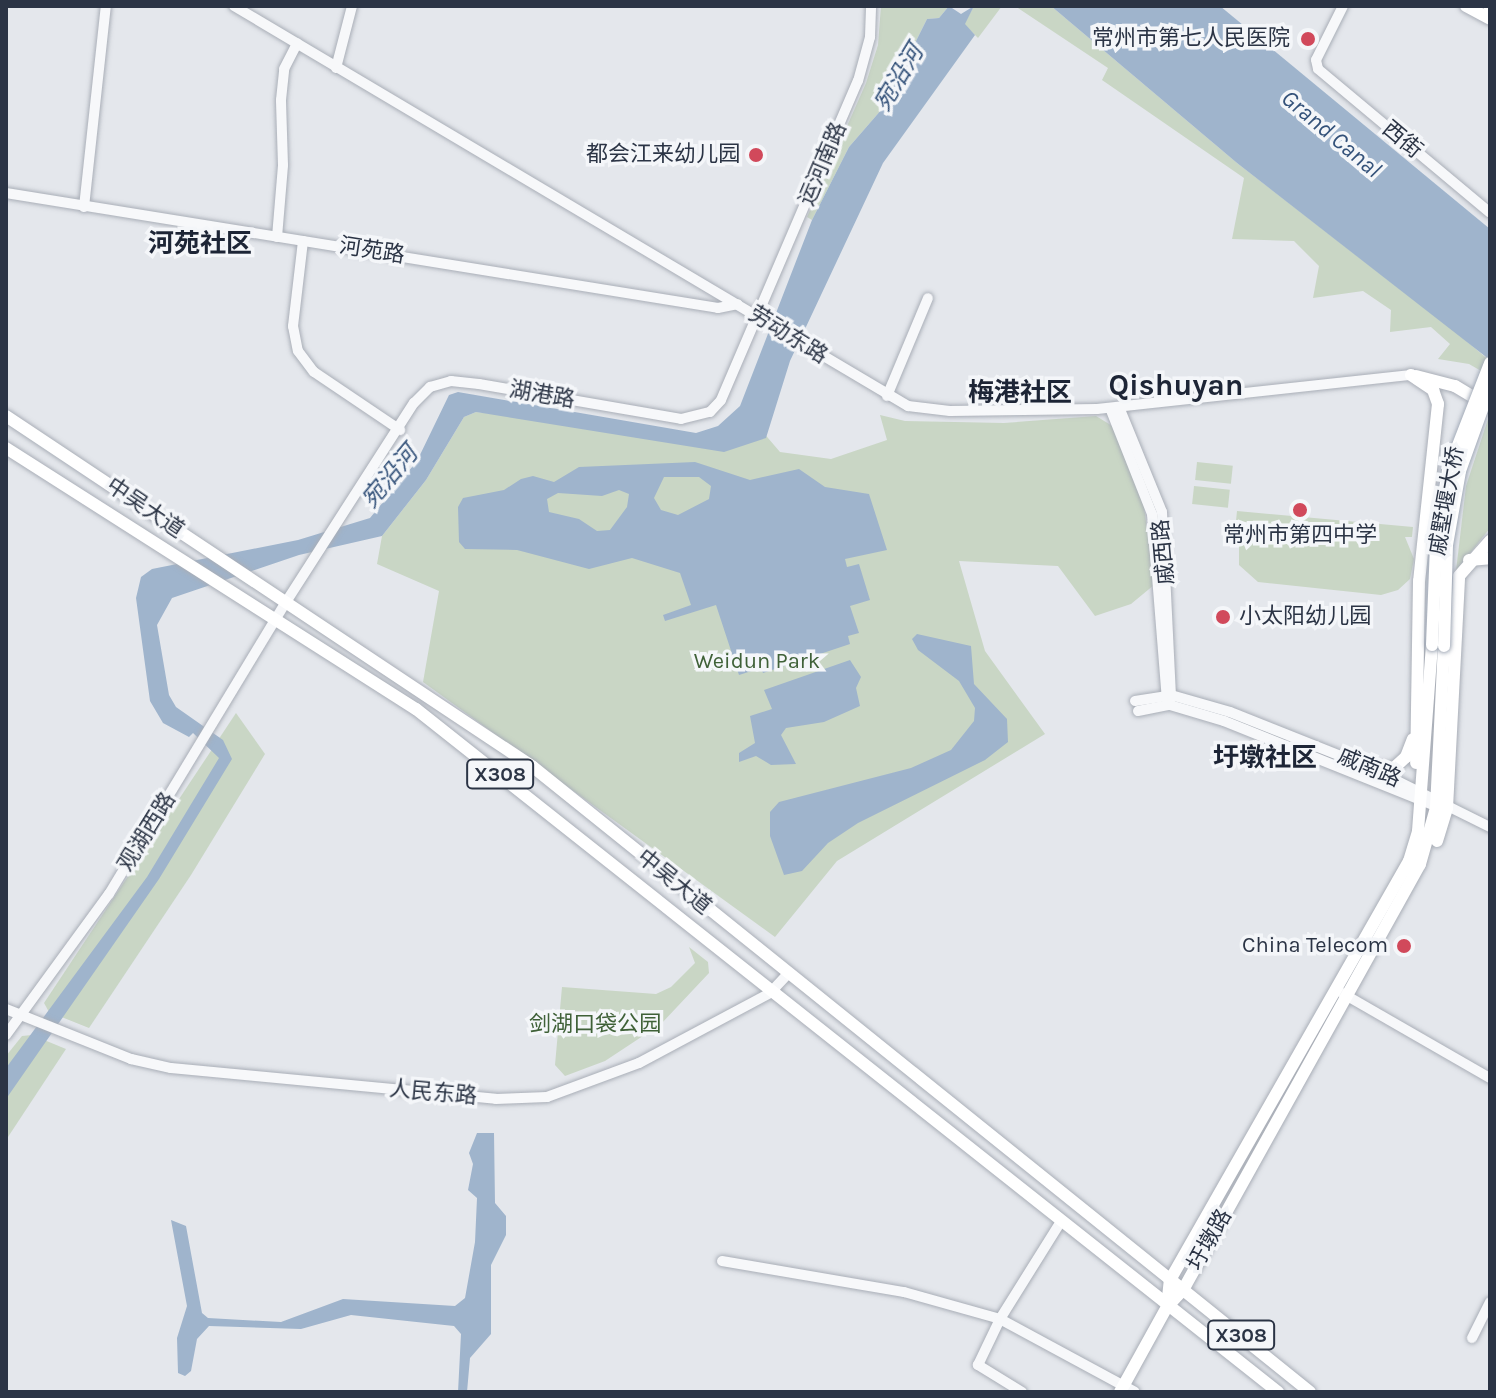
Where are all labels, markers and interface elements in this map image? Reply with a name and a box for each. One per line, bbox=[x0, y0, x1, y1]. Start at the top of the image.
place label: 常州市第七人民医院 bbox=[1092, 26, 1290, 52]
marker: 常州市第七人民医院 bbox=[1297, 28, 1319, 50]
water label: 宛沿河 bbox=[868, 40, 930, 116]
water label: Grand Canal bbox=[1275, 84, 1387, 184]
street label: 西街 bbox=[1377, 116, 1427, 164]
street label: 运河南路 bbox=[794, 118, 852, 210]
place label: 都会江来幼儿园 bbox=[586, 142, 740, 168]
marker: 都会江来幼儿园 bbox=[747, 146, 765, 164]
district label: 河苑社区 bbox=[148, 228, 252, 260]
street label: 河苑路 bbox=[337, 233, 407, 269]
street label: 劳动东路 bbox=[744, 300, 832, 370]
district label: Qishuyan bbox=[1108, 367, 1244, 403]
street label: 湖港路 bbox=[507, 376, 577, 414]
district label: 梅港社区 bbox=[968, 377, 1072, 409]
water label: 宛沿河 bbox=[356, 440, 424, 514]
street label: 戚墅堰大桥 bbox=[1424, 445, 1470, 557]
street label: 中吴大道 bbox=[101, 472, 189, 544]
marker: 常州市第四中学 bbox=[1291, 501, 1309, 519]
street label: 戚西路 bbox=[1148, 518, 1180, 586]
place label: 常州市第四中学 bbox=[1223, 523, 1377, 549]
place label: 小太阳幼儿园 bbox=[1239, 604, 1371, 630]
marker: 小太阳幼儿园 bbox=[1214, 608, 1232, 626]
park label: Weidun Park bbox=[694, 649, 820, 675]
district label: 圩墩社区 bbox=[1213, 742, 1317, 774]
street label: 戚南路 bbox=[1333, 743, 1405, 793]
road number: X308 bbox=[466, 758, 534, 790]
street label: 观湖西路 bbox=[112, 788, 182, 876]
street label: 中吴大道 bbox=[631, 844, 717, 920]
place label: China Telecom bbox=[1242, 933, 1388, 959]
marker: China Telecom bbox=[1395, 937, 1413, 955]
park label: 剑湖口袋公园 bbox=[529, 1012, 661, 1038]
street label: 人民东路 bbox=[388, 1076, 478, 1110]
street label: 圩墩路 bbox=[1182, 1205, 1238, 1275]
road number: X308 bbox=[1207, 1319, 1275, 1351]

